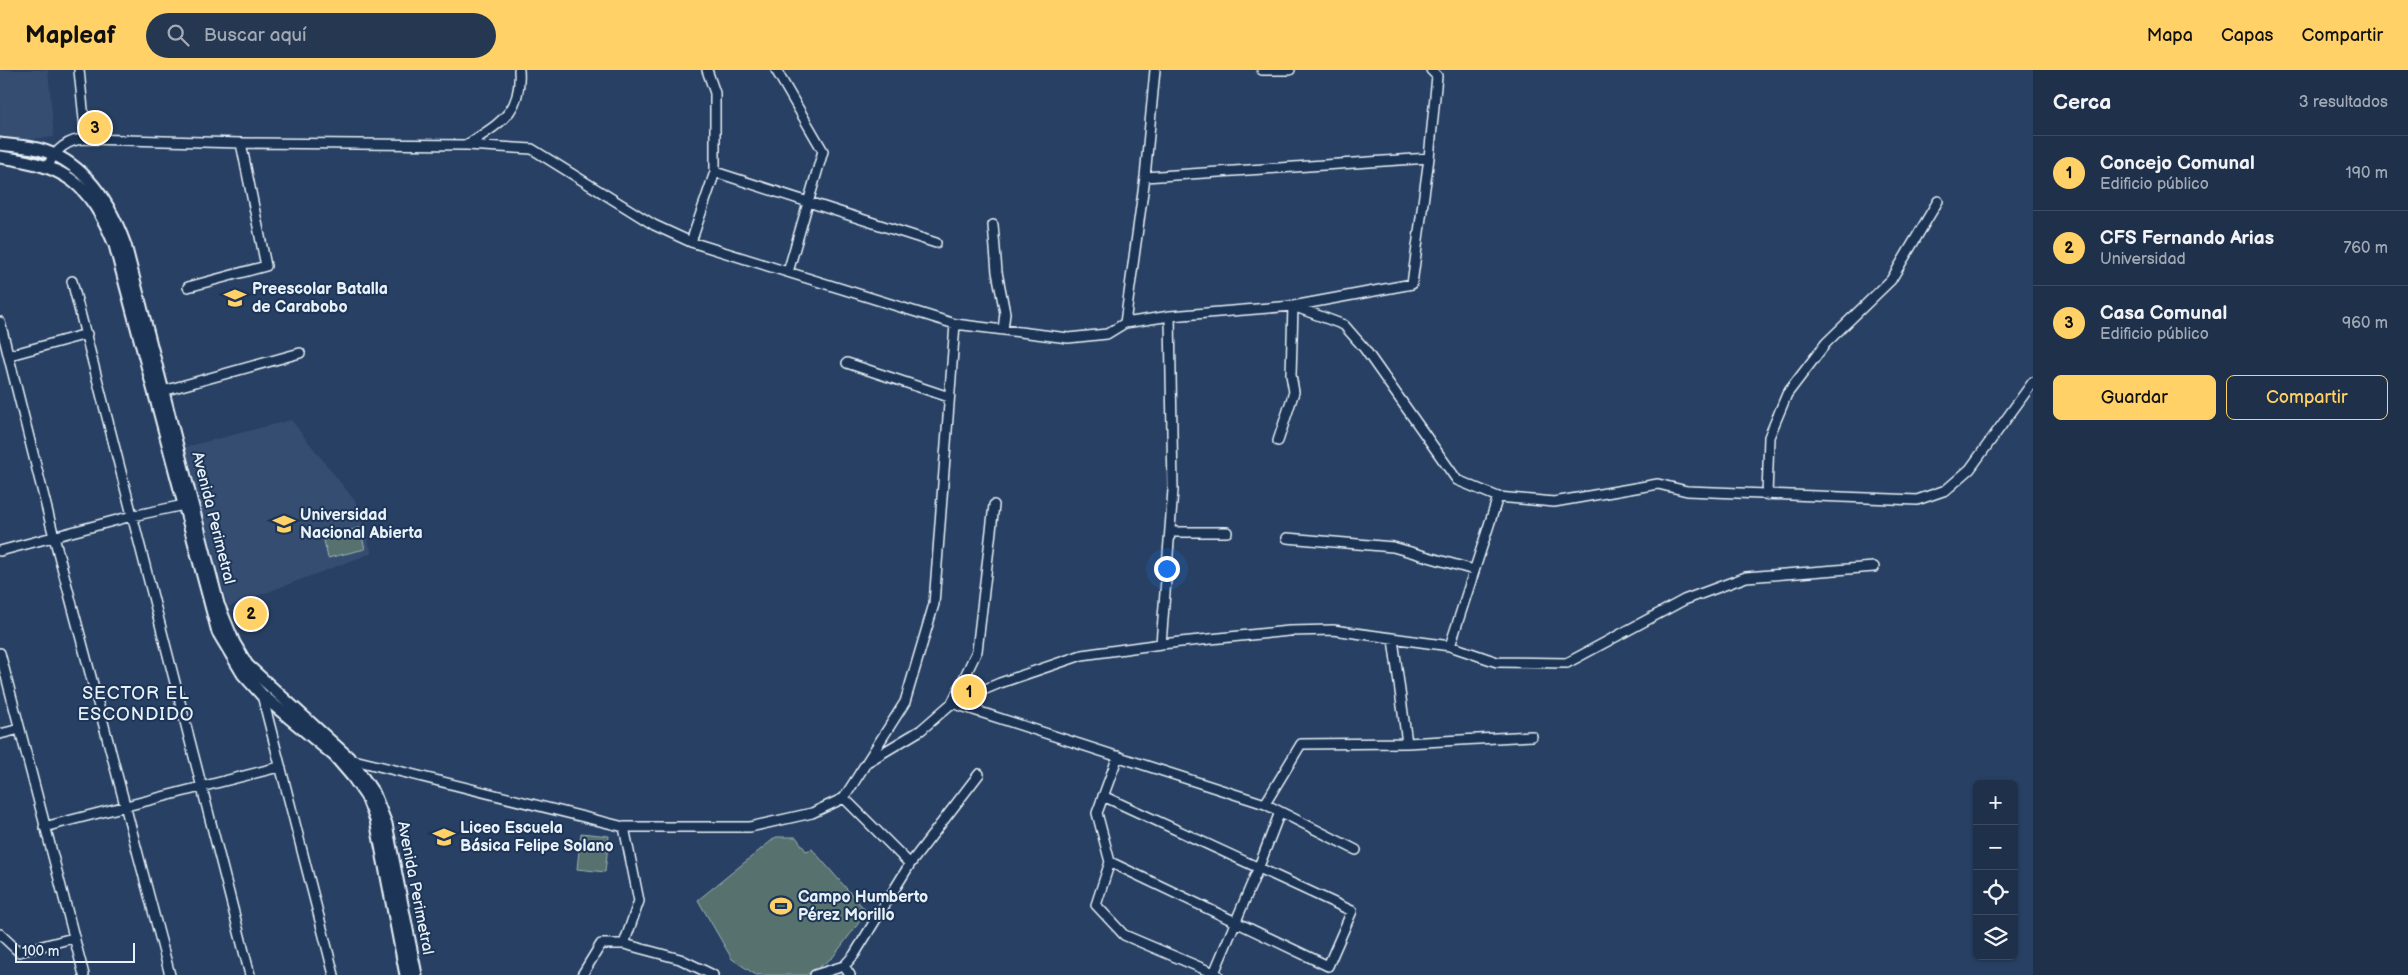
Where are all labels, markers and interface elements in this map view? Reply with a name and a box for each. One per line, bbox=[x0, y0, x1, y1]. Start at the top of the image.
search box bbox=[146, 13, 496, 58]
text: Mapleaf bbox=[25, 21, 116, 50]
icon: search bbox=[164, 21, 192, 49]
text: Buscar aquí bbox=[204, 24, 307, 47]
text: Mapa bbox=[2147, 25, 2193, 46]
text: Capas bbox=[2221, 25, 2274, 46]
text: Compartir bbox=[2302, 25, 2383, 46]
text: Cerca bbox=[2053, 90, 2111, 115]
text: 3 resultados bbox=[2299, 93, 2388, 112]
pin: 3 bbox=[79, 109, 111, 147]
text: Concejo Comunal bbox=[2100, 152, 2255, 175]
text: 1 bbox=[2066, 164, 2072, 183]
text: 190 m bbox=[2346, 164, 2388, 183]
text: Edificio público bbox=[2100, 175, 2209, 194]
text: CFS Fernando Arias bbox=[2100, 227, 2274, 250]
text: 2 bbox=[2064, 239, 2074, 258]
text: 760 m bbox=[2343, 239, 2388, 258]
text: Universidad bbox=[2100, 250, 2186, 269]
place label: Preescolar Batalla de Carabobo bbox=[252, 280, 388, 317]
school or university icon: Preescolar Batalla de Carabobo bbox=[222, 285, 248, 311]
text: Casa Comunal bbox=[2100, 302, 2227, 325]
text: 3 bbox=[2064, 314, 2074, 333]
text: 960 m bbox=[2342, 314, 2388, 333]
text: Edificio público bbox=[2100, 325, 2209, 344]
button: Guardar bbox=[2053, 375, 2216, 420]
button: Compartir bbox=[2226, 375, 2388, 420]
street label: Avenida Perimetral bbox=[187, 450, 239, 586]
place label: Universidad Nacional Abierta bbox=[300, 506, 423, 543]
school or university icon: Universidad Nacional Abierta bbox=[271, 511, 297, 537]
your location bbox=[1154, 556, 1180, 582]
pin: 2 bbox=[235, 595, 267, 633]
pin: 1 bbox=[953, 673, 985, 711]
district label: SECTOR EL ESCONDIDO bbox=[77, 683, 195, 725]
map controls bbox=[1973, 780, 2018, 960]
button: + bbox=[1973, 780, 2018, 825]
place label: Liceo Escuela Básica Felipe Solano bbox=[460, 819, 614, 856]
street label: Avenida Perimetral bbox=[393, 820, 437, 956]
school or university icon: Liceo Escuela Básica Felipe Solano bbox=[431, 824, 457, 850]
button: − bbox=[1973, 825, 2018, 870]
button: locate bbox=[1973, 870, 2018, 915]
place label: Campo Humberto Pérez Morillo bbox=[798, 888, 928, 925]
sports icon: Campo Humberto Pérez Morillo bbox=[768, 893, 794, 919]
button: layers bbox=[1973, 915, 2018, 960]
scale bar bbox=[15, 940, 135, 963]
text: 100 m bbox=[22, 943, 59, 960]

